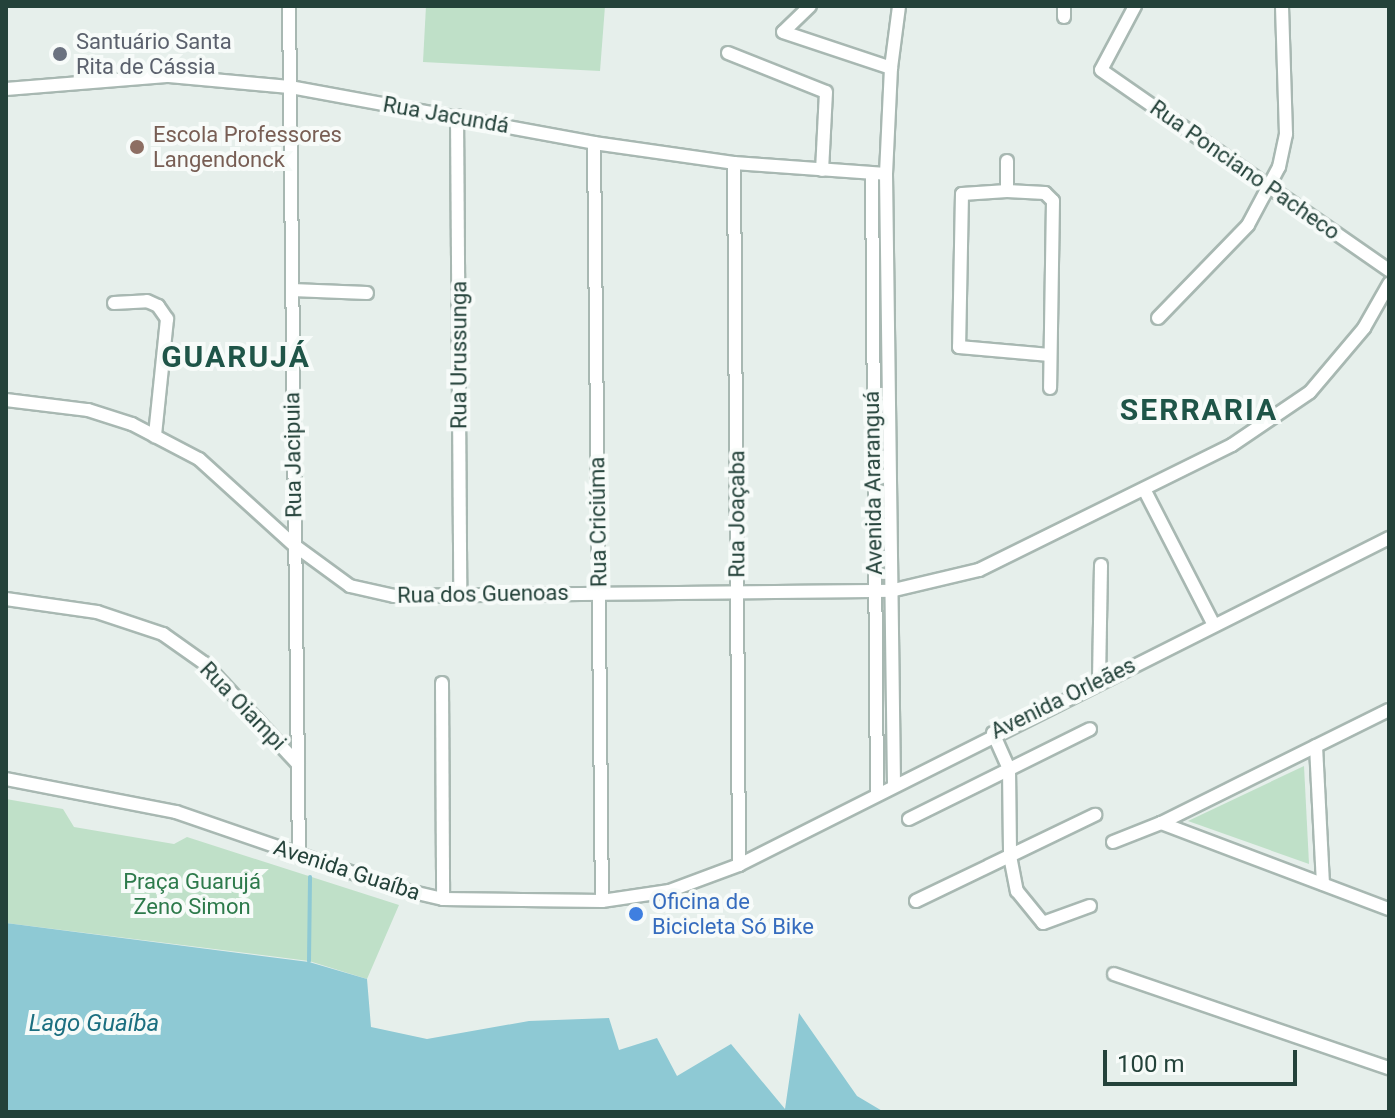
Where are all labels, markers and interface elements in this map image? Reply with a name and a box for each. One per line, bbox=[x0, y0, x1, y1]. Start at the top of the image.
place label: Santuário Santa Rita de Cássia bbox=[76, 28, 232, 80]
marker: Santuário Santa Rita de Cássia bbox=[51, 45, 69, 63]
street label: Rua Jacundá bbox=[381, 91, 511, 139]
street label: Rua Ponciano Pacheco bbox=[1145, 94, 1345, 246]
place label: Escola Professores Langendonck bbox=[153, 121, 342, 172]
marker: Escola Professores Langendonck bbox=[128, 138, 146, 156]
street label: Rua Urussunga bbox=[446, 281, 472, 429]
district label: GUARUJÁ bbox=[161, 339, 311, 375]
street label: Avenida Araranguá bbox=[858, 391, 888, 575]
street label: Rua Jacipuia bbox=[279, 392, 307, 518]
district label: SERRARIA bbox=[1120, 392, 1278, 428]
street label: Rua Joaçaba bbox=[724, 450, 750, 578]
street label: Rua Criciúma bbox=[584, 457, 612, 587]
street label: Rua dos Guenoas bbox=[397, 579, 569, 609]
street label: Avenida Orleães bbox=[986, 652, 1140, 744]
street label: Rua Oiampi bbox=[194, 656, 292, 756]
street label: Avenida Guaíba bbox=[271, 834, 423, 906]
park label: Praça Guarujá Zeno Simon bbox=[123, 868, 261, 920]
place label: Oficina de Bicicleta Só Bike bbox=[652, 888, 814, 940]
marker: Oficina de Bicicleta Só Bike bbox=[627, 905, 645, 923]
water label: Lago Guaíba bbox=[29, 1010, 159, 1038]
scale bar bbox=[1107, 1034, 1301, 1084]
text: 100 m bbox=[1117, 1050, 1184, 1078]

